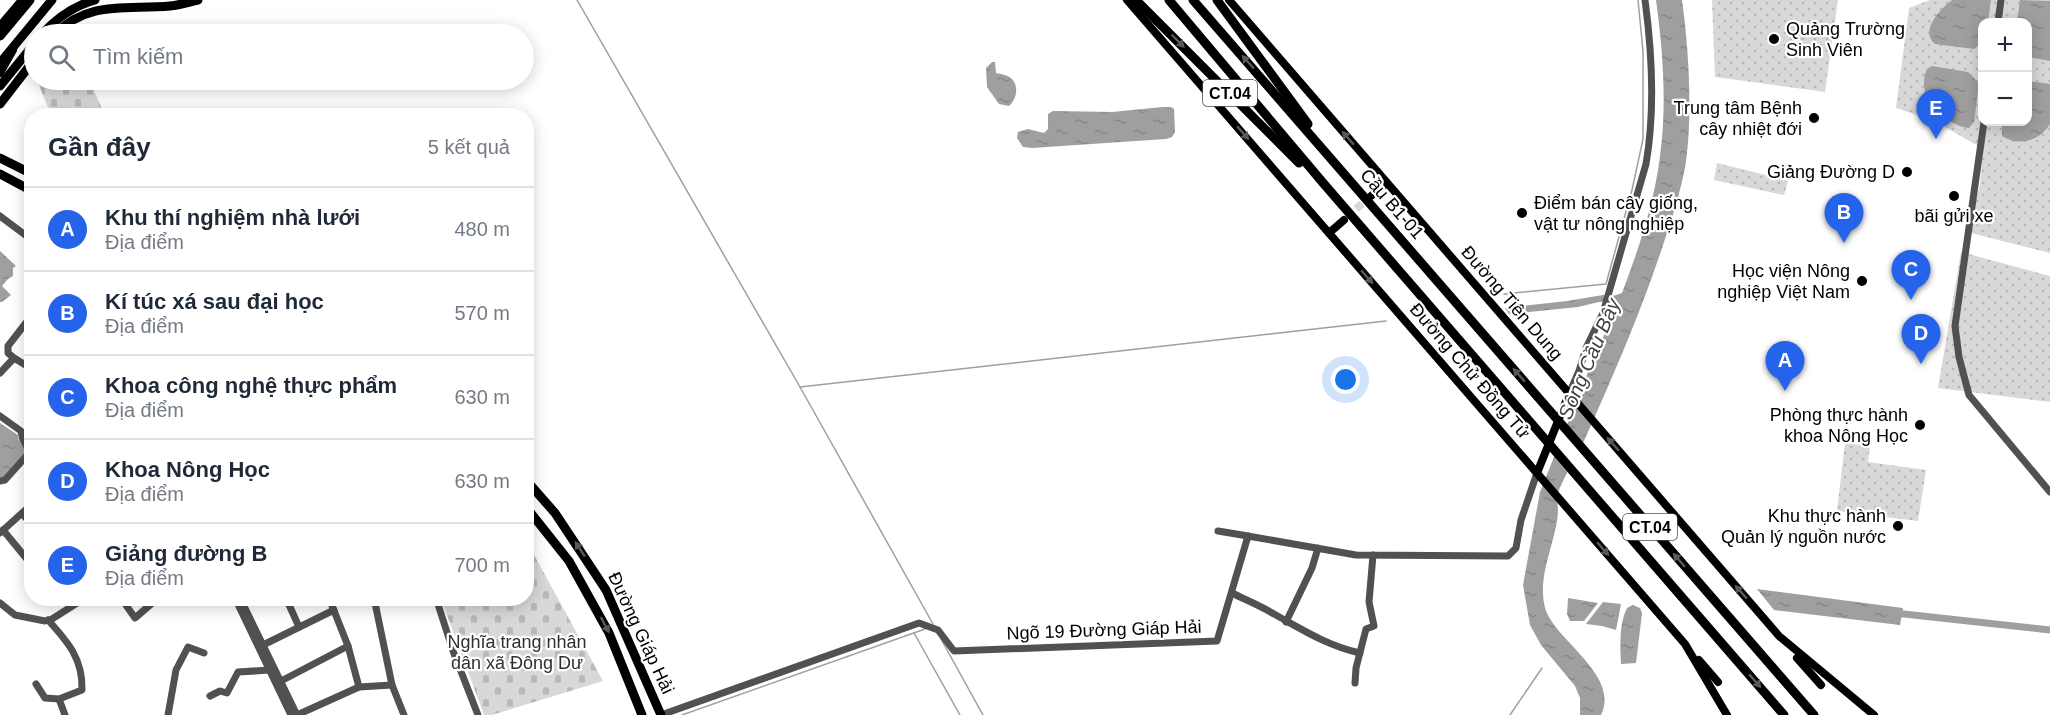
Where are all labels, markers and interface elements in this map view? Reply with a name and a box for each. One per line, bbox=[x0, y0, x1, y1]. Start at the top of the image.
map controls bbox=[1978, 18, 2032, 126]
button: + bbox=[1978, 18, 2032, 72]
place label: Quảng Trường Sinh Viên bbox=[1786, 19, 1905, 60]
search box bbox=[24, 24, 534, 90]
marker: Quảng Trường Sinh Viên bbox=[1767, 32, 1781, 46]
one-way arrow bbox=[1171, 34, 1186, 48]
icon: search bbox=[45, 41, 78, 74]
text: Tìm kiếm bbox=[93, 44, 183, 69]
one-way arrow bbox=[1241, 54, 1254, 70]
button: − bbox=[1978, 72, 2032, 126]
road number: CT.04 bbox=[1203, 80, 1257, 106]
pin: E bbox=[1916, 90, 1956, 139]
place label: Trung tâm Bệnh cây nhiệt đới bbox=[1674, 98, 1802, 139]
marker: Trung tâm Bệnh cây nhiệt đới bbox=[1807, 111, 1821, 125]
one-way arrow bbox=[1236, 125, 1249, 140]
one-way arrow bbox=[1342, 131, 1355, 146]
text: Gần đây bbox=[48, 132, 151, 162]
text: 5 kết quả bbox=[428, 136, 510, 158]
place label: Giảng Đường D bbox=[1767, 162, 1895, 182]
street label: Cầu B1-01 bbox=[1356, 165, 1428, 243]
marker: Giảng Đường D bbox=[1900, 165, 1914, 179]
marker: bãi gửi xe bbox=[1947, 189, 1961, 203]
place label: Điểm bán cây giống, vật tư nông nghiệp bbox=[1534, 193, 1698, 234]
pin: B bbox=[1824, 194, 1864, 243]
text: Khu thí nghiệm nhà lưới bbox=[105, 205, 360, 230]
marker: Điểm bán cây giống, vật tư nông nghiệp bbox=[1515, 206, 1529, 220]
place label: bãi gửi xe bbox=[1914, 206, 1994, 226]
text: A bbox=[60, 218, 75, 240]
text: 480 m bbox=[454, 218, 510, 240]
text: Địa điểm bbox=[105, 231, 184, 253]
street label: Đường Tiên Dung bbox=[1457, 242, 1567, 364]
pin: C bbox=[1892, 250, 1930, 300]
place label: Học viện Nông nghiệp Việt Nam bbox=[1717, 261, 1850, 302]
one-way arrow bbox=[1361, 269, 1374, 285]
marker: Học viện Nông nghiệp Việt Nam bbox=[1855, 274, 1869, 288]
text: Kí túc xá sau đại học bbox=[105, 289, 324, 314]
water label: Sông Cầu Bây bbox=[1554, 294, 1625, 423]
street label: Đường Chử Đồng Tử bbox=[1406, 299, 1534, 443]
text: B bbox=[60, 302, 75, 324]
text: 570 m bbox=[454, 302, 510, 324]
pin: D bbox=[1902, 314, 1940, 364]
text: Địa điểm bbox=[105, 315, 184, 337]
pin: A bbox=[1766, 342, 1804, 391]
your location bbox=[1331, 365, 1360, 394]
one-way arrow bbox=[1513, 368, 1526, 383]
text: Khoa công nghệ thực phẩm bbox=[105, 373, 397, 398]
text: C bbox=[60, 386, 75, 408]
text: 630 m bbox=[454, 386, 510, 408]
text: Địa điểm bbox=[105, 399, 184, 421]
place label: Phòng thực hành khoa Nông Học bbox=[1770, 405, 1908, 446]
marker: Phòng thực hành khoa Nông Học bbox=[1913, 418, 1927, 432]
one-way arrow bbox=[1607, 437, 1620, 452]
text: Khoa Nông Học bbox=[105, 457, 270, 482]
text: D bbox=[60, 470, 75, 492]
text: 630 m bbox=[454, 470, 510, 492]
text: Địa điểm bbox=[105, 483, 184, 505]
place label: Khu thực hành Quản lý nguồn nước bbox=[1721, 506, 1886, 547]
road number: CT.04 bbox=[1623, 514, 1677, 540]
marker: Khu thực hành Quản lý nguồn nước bbox=[1891, 519, 1905, 533]
text: Giảng đường B bbox=[105, 541, 267, 566]
one-way arrow bbox=[1596, 541, 1609, 556]
one-way arrow bbox=[574, 542, 586, 558]
one-way arrow bbox=[1673, 553, 1686, 568]
text: E bbox=[61, 554, 74, 576]
text: 700 m bbox=[454, 554, 510, 576]
text: Địa điểm bbox=[105, 567, 184, 589]
street label: Đường Giáp Hải bbox=[604, 569, 678, 697]
one-way arrow bbox=[1735, 585, 1748, 600]
one-way arrow bbox=[600, 617, 610, 634]
street label: Ngõ 19 Đường Giáp Hải bbox=[1006, 617, 1202, 643]
park label: Nghĩa trang nhân dân xã Đông Dư bbox=[447, 632, 587, 673]
one-way arrow bbox=[1748, 674, 1761, 689]

